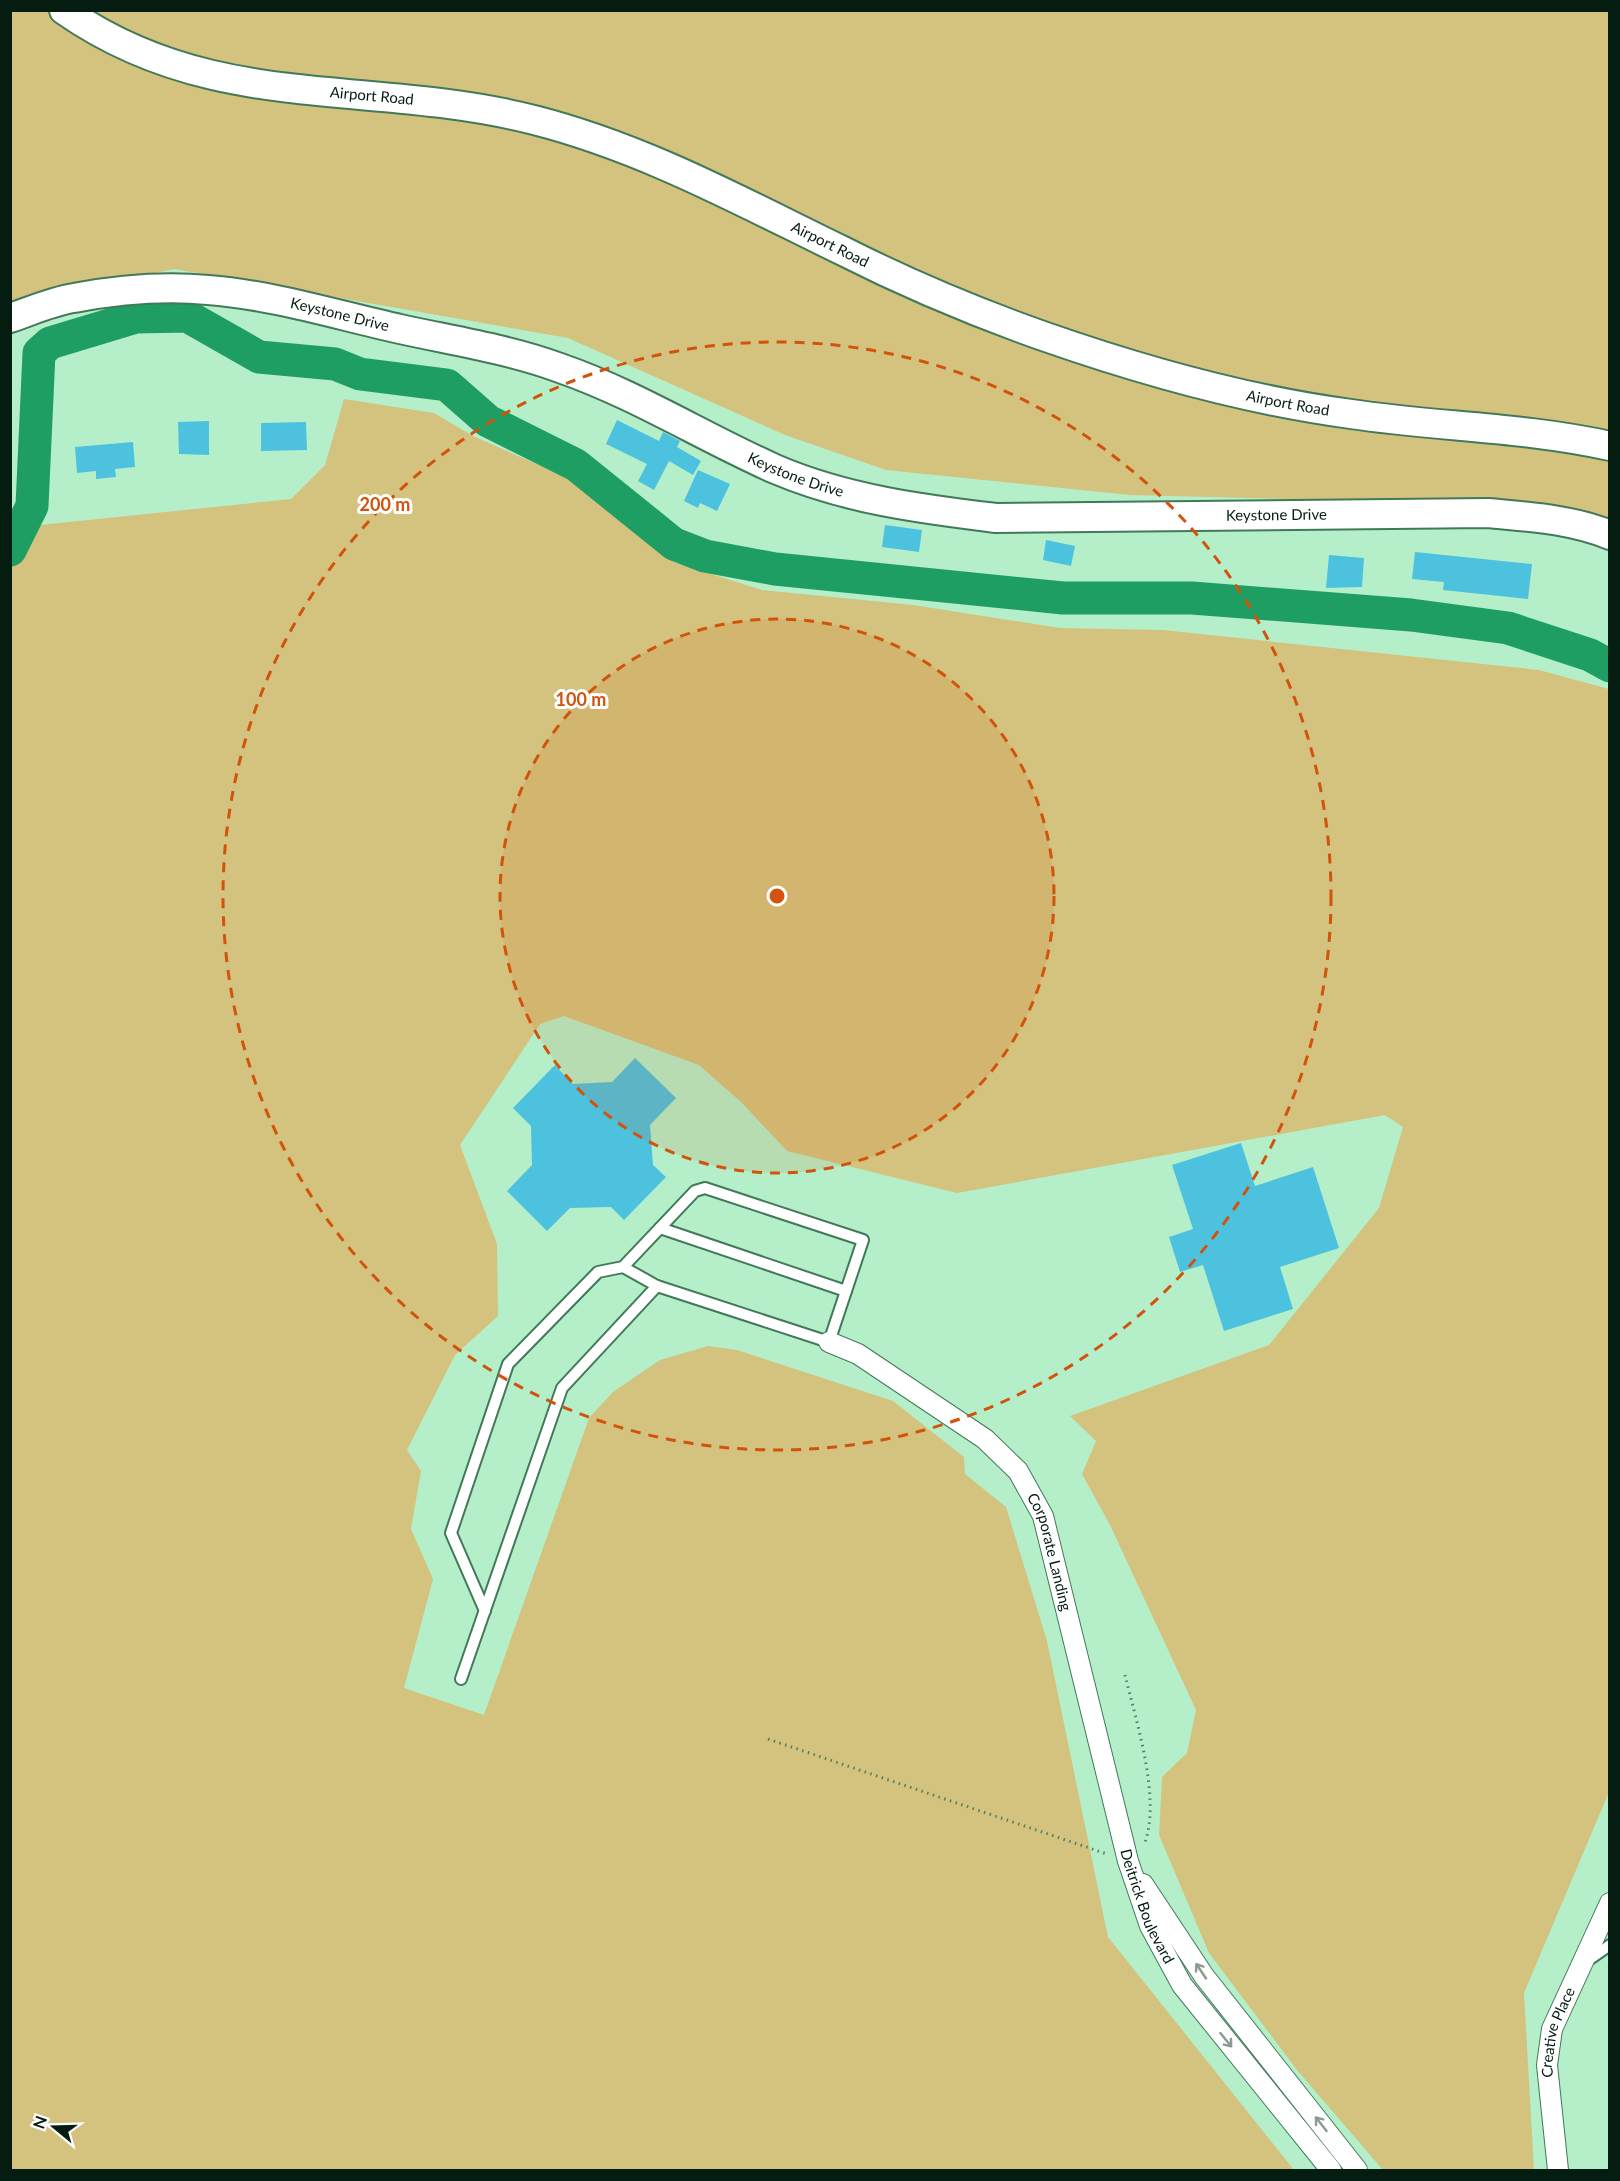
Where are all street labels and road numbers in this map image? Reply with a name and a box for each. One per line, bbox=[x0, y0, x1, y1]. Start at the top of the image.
street label: Airport Road bbox=[329, 82, 415, 108]
street label: Airport Road bbox=[789, 217, 872, 270]
street label: Keystone Drive bbox=[289, 293, 391, 334]
street label: Airport Road bbox=[1245, 386, 1331, 419]
street label: Keystone Drive bbox=[745, 448, 846, 500]
street label: Keystone Drive bbox=[1226, 505, 1327, 524]
street label: Corporate Landing bbox=[1024, 1489, 1076, 1613]
street label: Deitrick Boulevard bbox=[1117, 1847, 1179, 1966]
street label: Creative Place bbox=[1537, 1984, 1578, 2079]

